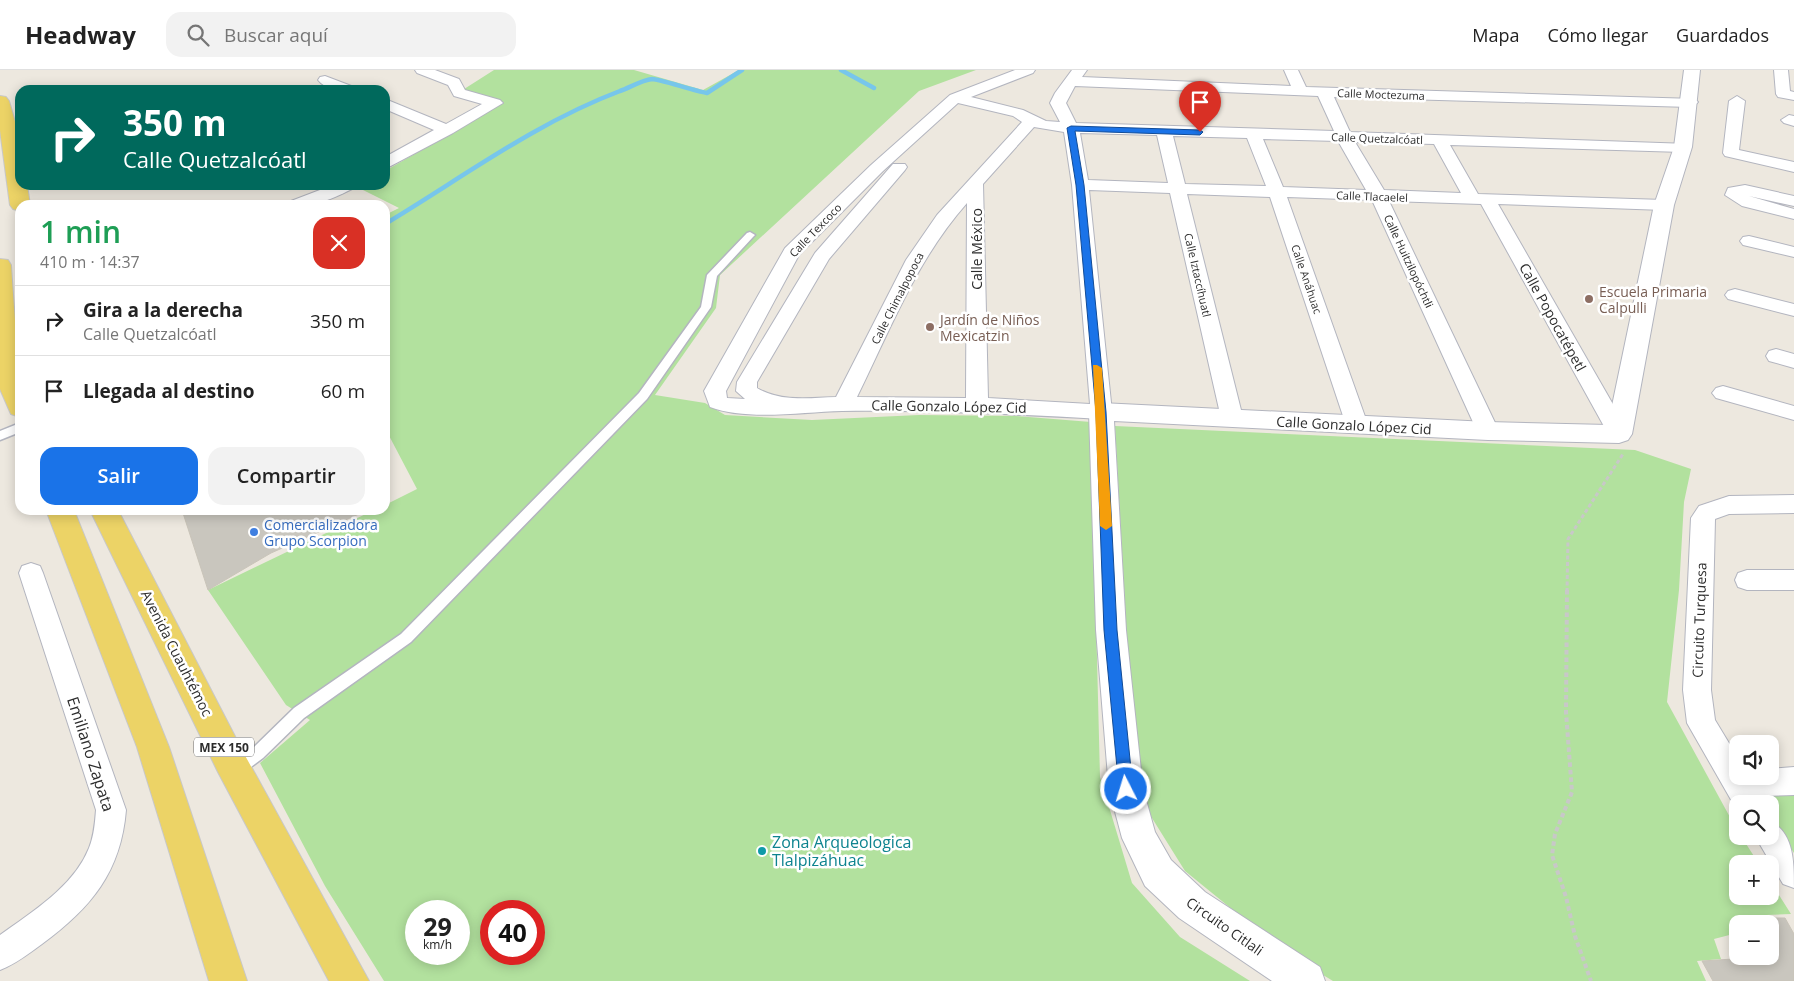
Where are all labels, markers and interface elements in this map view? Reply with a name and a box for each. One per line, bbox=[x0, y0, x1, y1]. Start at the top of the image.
search box bbox=[166, 12, 516, 57]
text: Headway bbox=[25, 18, 136, 51]
icon: search bbox=[184, 21, 212, 49]
text: Buscar aquí bbox=[224, 22, 328, 48]
text: Mapa bbox=[1472, 23, 1519, 47]
text: Cómo llegar bbox=[1547, 23, 1648, 47]
text: Guardados bbox=[1676, 23, 1769, 47]
pin bbox=[1179, 81, 1221, 132]
street label: Calle Moctezuma bbox=[1337, 85, 1425, 103]
icon: arrive bbox=[1186, 88, 1214, 116]
text: 350 m bbox=[123, 99, 227, 146]
icon: right bbox=[40, 105, 105, 170]
street label: Calle Quetzalcóatl bbox=[1331, 129, 1423, 147]
text: Calle Quetzalcóatl bbox=[123, 144, 307, 174]
street label: Calle Tlacaelel bbox=[1336, 187, 1408, 205]
street label: Calle Texcoco bbox=[785, 200, 845, 260]
street label: Calle México bbox=[967, 208, 986, 290]
text: 1 min bbox=[40, 211, 121, 252]
street label: Calle Huitzilopóchtli bbox=[1381, 212, 1437, 310]
button: close bbox=[313, 217, 365, 269]
street label: Calle Iztaccíhuatl bbox=[1181, 232, 1215, 318]
street label: Calle Anáhuac bbox=[1288, 242, 1326, 316]
street label: Calle Chimalpopoca bbox=[867, 249, 927, 347]
text: 410 m · 14:37 bbox=[40, 251, 140, 273]
street label: Calle Popocatépetl bbox=[1515, 259, 1591, 375]
place label: Escuela Primaria Calpulli bbox=[1599, 282, 1707, 317]
marker: Escuela Primaria Calpulli bbox=[1583, 293, 1595, 305]
text: Gira a la derecha bbox=[83, 297, 243, 323]
icon: right bbox=[40, 307, 68, 335]
text: 350 m bbox=[310, 308, 365, 334]
place label: Jardín de Niños Mexicatzin bbox=[938, 310, 1040, 345]
marker: Jardín de Niños Mexicatzin bbox=[924, 321, 936, 333]
text: Calle Quetzalcóatl bbox=[83, 323, 216, 345]
icon: arrive bbox=[40, 377, 68, 405]
text: Llegada al destino bbox=[83, 378, 255, 404]
text: 60 m bbox=[321, 378, 365, 404]
street label: Calle Gonzalo López Cid bbox=[871, 395, 1027, 417]
street label: Calle Gonzalo López Cid bbox=[1276, 411, 1432, 439]
button: Salir bbox=[40, 447, 198, 505]
button: Compartir bbox=[208, 447, 365, 505]
place label: Comercializadora Grupo Scorpion bbox=[264, 515, 378, 550]
marker: Comercializadora Grupo Scorpion bbox=[248, 526, 260, 538]
street label: Circuito Turquesa bbox=[1687, 562, 1711, 678]
street label: Avenida Cuauhtémoc bbox=[137, 587, 217, 720]
street label: Emiliano Zapata bbox=[62, 694, 120, 814]
map controls bbox=[1729, 735, 1779, 965]
button: sound bbox=[1729, 735, 1779, 785]
road number: MEX 150 bbox=[194, 738, 254, 756]
position arrow bbox=[1099, 762, 1151, 814]
button: search bbox=[1729, 795, 1779, 845]
place label: Zona Arqueologica Tlalpizáhuac bbox=[772, 831, 911, 871]
marker: Zona Arqueologica Tlalpizáhuac bbox=[756, 845, 768, 857]
button: + bbox=[1729, 855, 1779, 905]
street label: Circuito Citlali bbox=[1183, 892, 1267, 960]
speed limit sign: 40 bbox=[480, 900, 545, 965]
text: 29 bbox=[423, 909, 452, 943]
button: − bbox=[1729, 915, 1779, 965]
text: km/h bbox=[423, 936, 452, 953]

